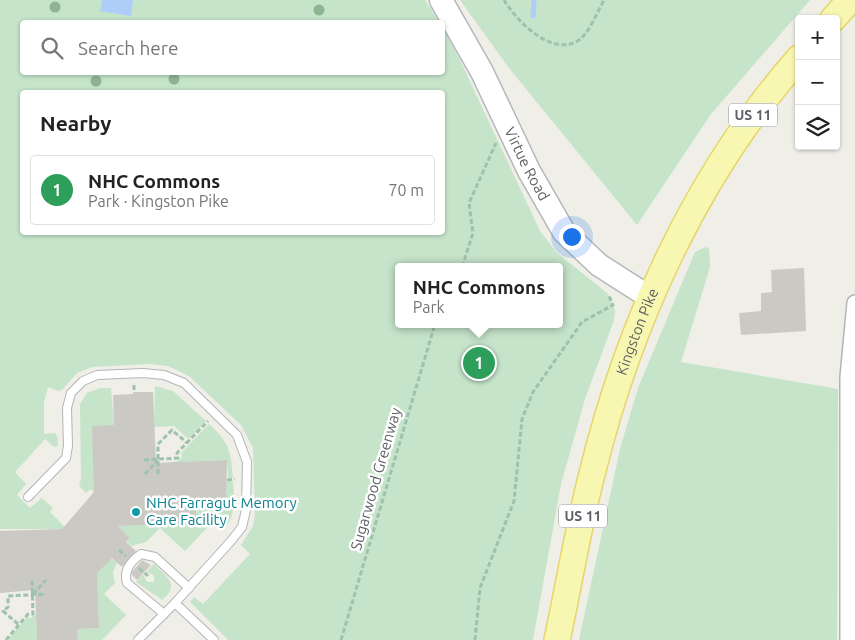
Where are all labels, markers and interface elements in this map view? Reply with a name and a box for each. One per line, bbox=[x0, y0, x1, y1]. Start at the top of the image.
map controls bbox=[795, 15, 840, 150]
button: + bbox=[795, 15, 840, 60]
search box bbox=[20, 20, 445, 75]
icon: search bbox=[38, 34, 66, 62]
text: Search here bbox=[78, 37, 178, 59]
button: − bbox=[795, 60, 840, 105]
road number: US 11 bbox=[729, 104, 777, 126]
button: layers bbox=[795, 105, 840, 150]
text: Nearby bbox=[40, 111, 111, 135]
street label: Virtue Road bbox=[501, 124, 553, 203]
text: NHC Commons bbox=[88, 170, 220, 192]
text: 1 bbox=[52, 181, 62, 199]
text: 70 m bbox=[388, 181, 424, 199]
text: Park · Kingston Pike bbox=[88, 192, 229, 210]
your location bbox=[559, 224, 585, 250]
popup bbox=[395, 263, 563, 328]
text: NHC Commons bbox=[413, 276, 545, 298]
street label: Kingston Pike bbox=[612, 286, 661, 377]
text: Park bbox=[413, 298, 445, 316]
pin: 1 bbox=[463, 344, 495, 382]
street label: Sugarwood Greenway bbox=[347, 406, 404, 552]
place label: NHC Farragut Memory Care Facility bbox=[146, 494, 297, 528]
road number: US 11 bbox=[559, 504, 607, 528]
marker: NHC Farragut Memory Care Facility bbox=[130, 506, 142, 518]

